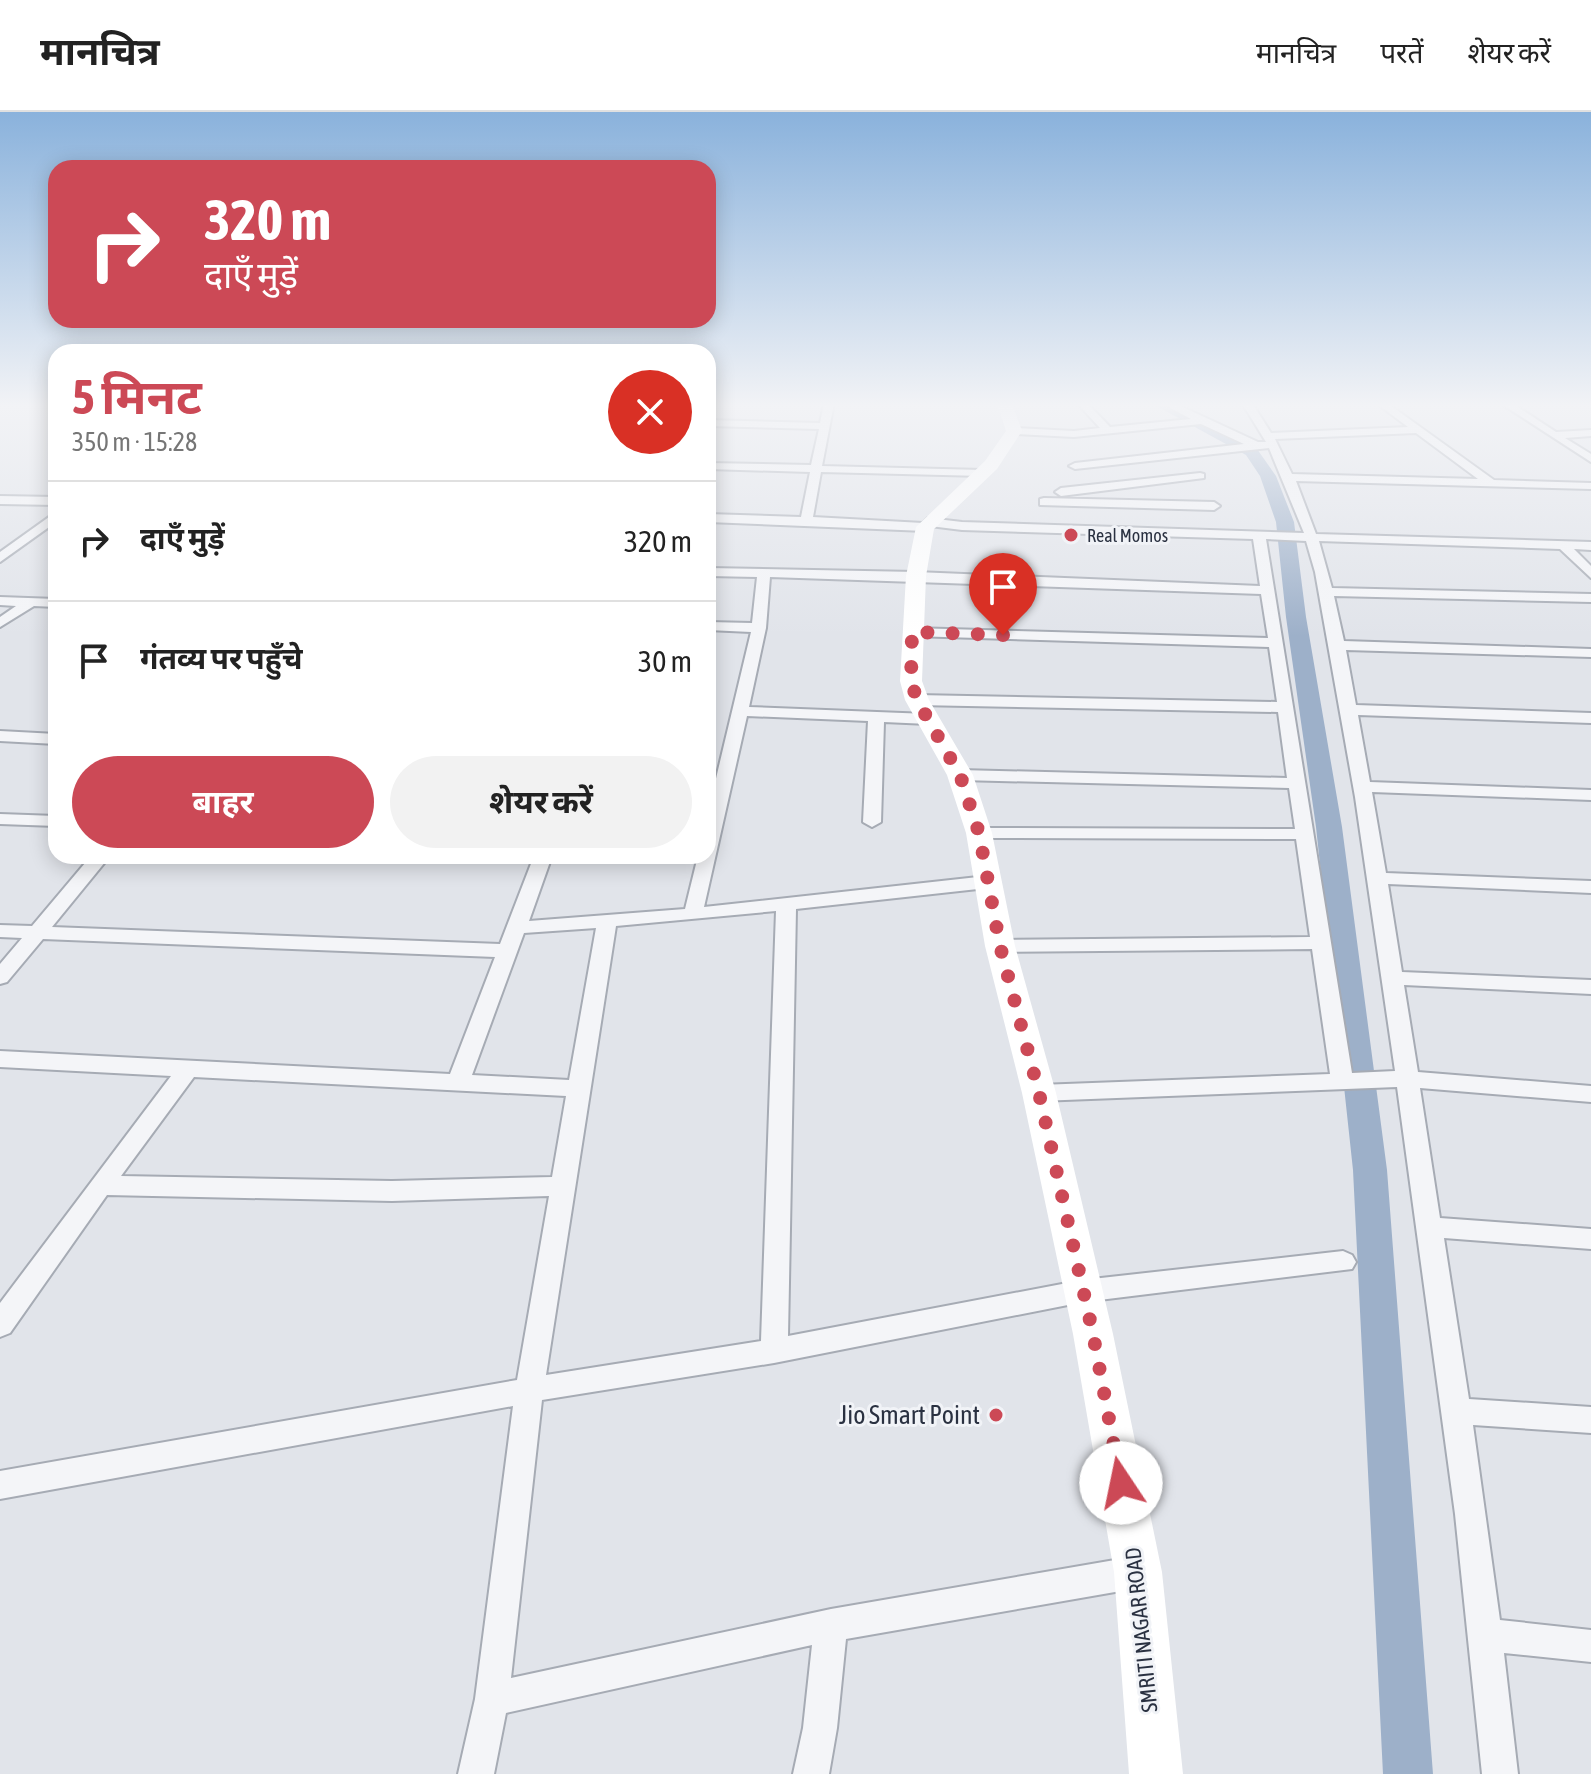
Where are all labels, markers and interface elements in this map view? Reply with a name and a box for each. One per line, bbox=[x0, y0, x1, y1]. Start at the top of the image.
text: मानचित्र bbox=[40, 30, 160, 73]
text: मानचित्र bbox=[1256, 37, 1336, 69]
text: परतें bbox=[1380, 37, 1423, 69]
text: शेयर करें bbox=[1467, 37, 1551, 69]
text: 320 m bbox=[204, 188, 331, 252]
icon: right bbox=[72, 192, 176, 296]
text: दाएँ मुड़ें bbox=[204, 254, 298, 296]
text: 5 मिनट bbox=[72, 369, 202, 424]
button: close bbox=[608, 370, 692, 454]
text: 350 m · 15:28 bbox=[72, 427, 197, 457]
icon: right bbox=[72, 519, 116, 563]
text: दाएँ मुड़ें bbox=[140, 521, 225, 555]
text: 320 m bbox=[624, 524, 692, 558]
place label: Real Momos bbox=[1087, 525, 1168, 546]
marker: Real Momos bbox=[1062, 526, 1080, 544]
pin bbox=[969, 553, 1037, 635]
icon: arrive bbox=[981, 565, 1025, 609]
icon: arrive bbox=[72, 639, 116, 683]
text: गंतव्य पर पहुँचे bbox=[140, 641, 302, 675]
text: 30 m bbox=[638, 644, 692, 678]
button: बाहर bbox=[72, 756, 374, 848]
button: शेयर करें bbox=[390, 756, 692, 848]
place label: Jio Smart Point bbox=[839, 1400, 980, 1430]
marker: Jio Smart Point bbox=[987, 1406, 1005, 1424]
position arrow bbox=[1079, 1441, 1163, 1525]
street label: SMRITI NAGAR ROAD bbox=[1119, 1546, 1163, 1714]

